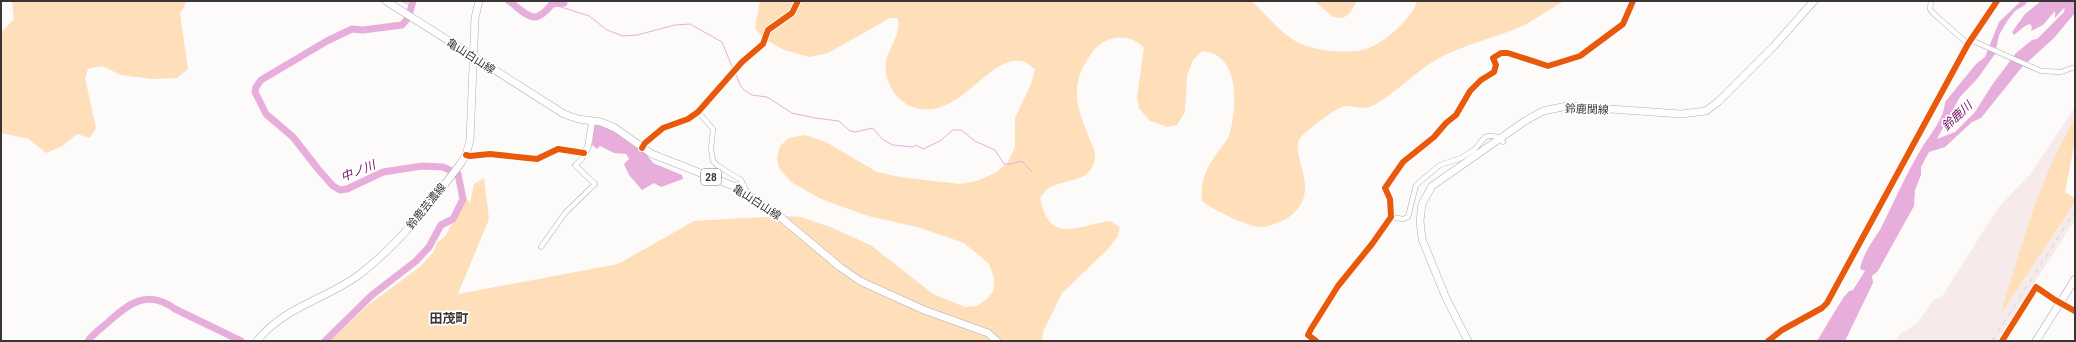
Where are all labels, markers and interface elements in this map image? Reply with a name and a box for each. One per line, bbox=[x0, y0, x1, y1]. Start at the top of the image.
street label: 亀山白山線 bbox=[444, 36, 497, 77]
water label: 鈴鹿川 bbox=[1939, 97, 1976, 133]
street label: 鈴鹿関線 bbox=[1565, 102, 1609, 117]
water label: 中ノ川 bbox=[339, 157, 379, 184]
road number: 28 bbox=[701, 169, 721, 185]
street label: 鈴鹿芸濃線 bbox=[404, 181, 449, 232]
street label: 亀山白山線 bbox=[730, 182, 783, 223]
district label: 田茂町 bbox=[429, 311, 469, 326]

